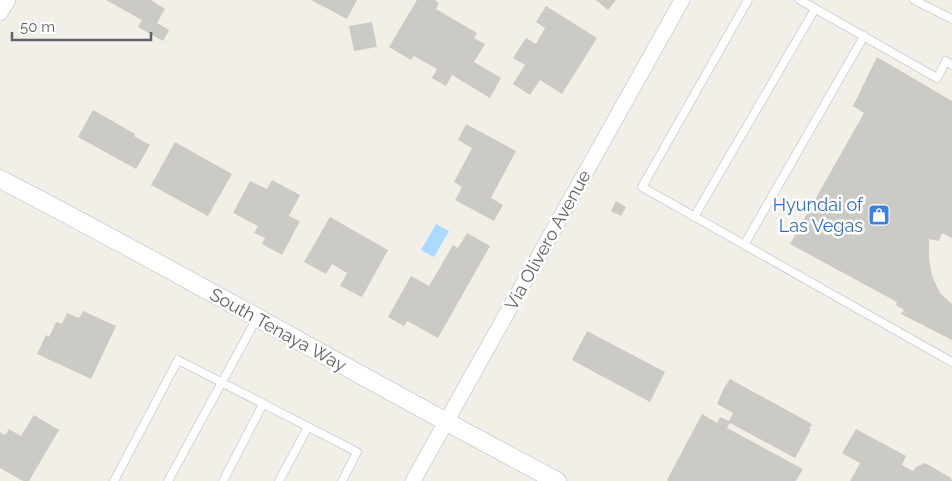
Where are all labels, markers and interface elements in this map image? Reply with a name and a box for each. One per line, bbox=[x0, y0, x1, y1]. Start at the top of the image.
scale bar bbox=[12, 10, 151, 42]
text: 50 m bbox=[20, 18, 55, 36]
street label: Via Olivero Avenue bbox=[500, 166, 595, 313]
place label: Hyundai of Las Vegas bbox=[773, 194, 864, 236]
shop icon: Hyundai of Las Vegas bbox=[867, 203, 891, 227]
street label: South Tenaya Way bbox=[206, 283, 350, 376]

